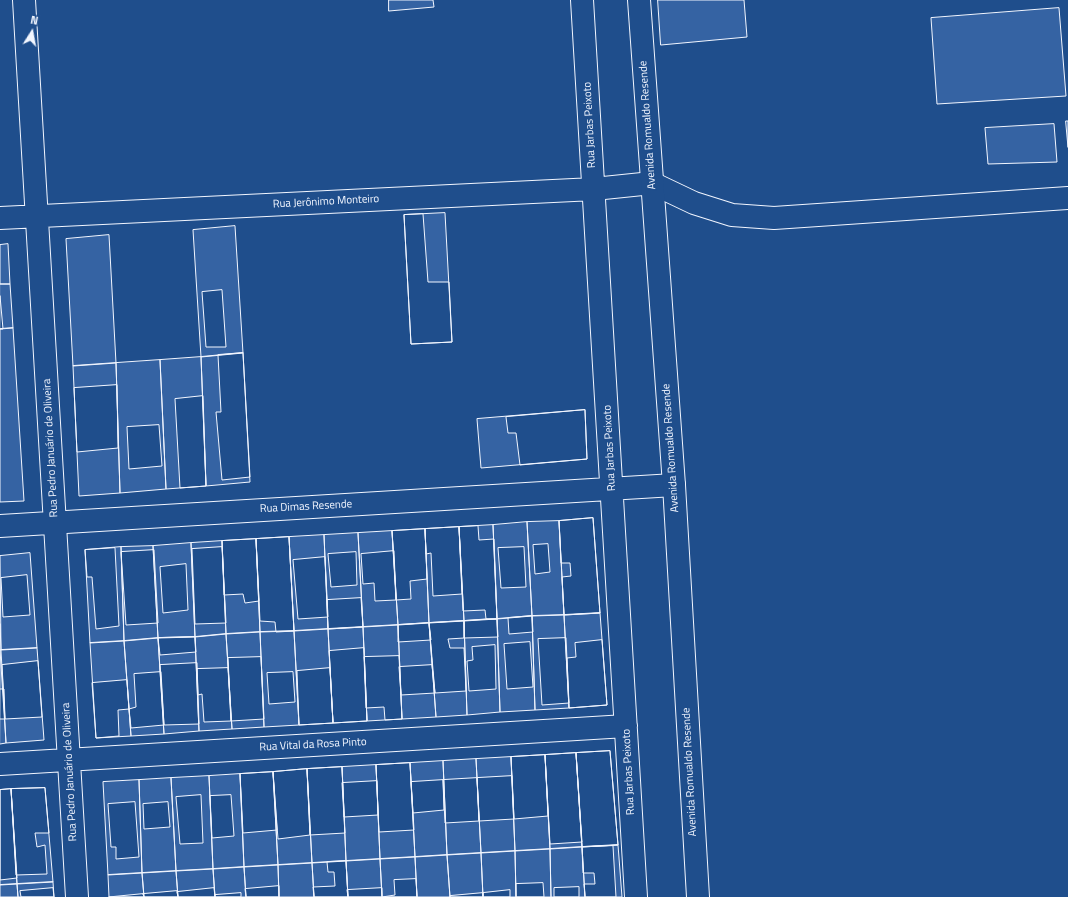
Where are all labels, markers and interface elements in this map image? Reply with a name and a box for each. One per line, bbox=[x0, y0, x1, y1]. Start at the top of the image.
north arrow bbox=[12, 12, 52, 52]
text: N bbox=[29, 12, 40, 29]
street label: Avenida Romualdo Resende bbox=[637, 60, 659, 190]
street label: Rua Jarbas Peixoto bbox=[581, 81, 599, 169]
street label: Rua Jerônimo Monteiro bbox=[272, 193, 380, 211]
street label: Rua Pedro Januário de Oliveira bbox=[41, 378, 61, 518]
street label: Avenida Romualdo Resende bbox=[660, 383, 682, 513]
street label: Rua Jarbas Peixoto bbox=[601, 404, 619, 492]
street label: Rua Dimas Resende bbox=[259, 498, 353, 516]
street label: Rua Pedro Januário de Oliveira bbox=[60, 702, 80, 842]
street label: Avenida Romualdo Resende bbox=[680, 707, 700, 837]
street label: Rua Jarbas Peixoto bbox=[620, 728, 638, 816]
street label: Rua Vital da Rosa Pinto bbox=[259, 736, 367, 754]

